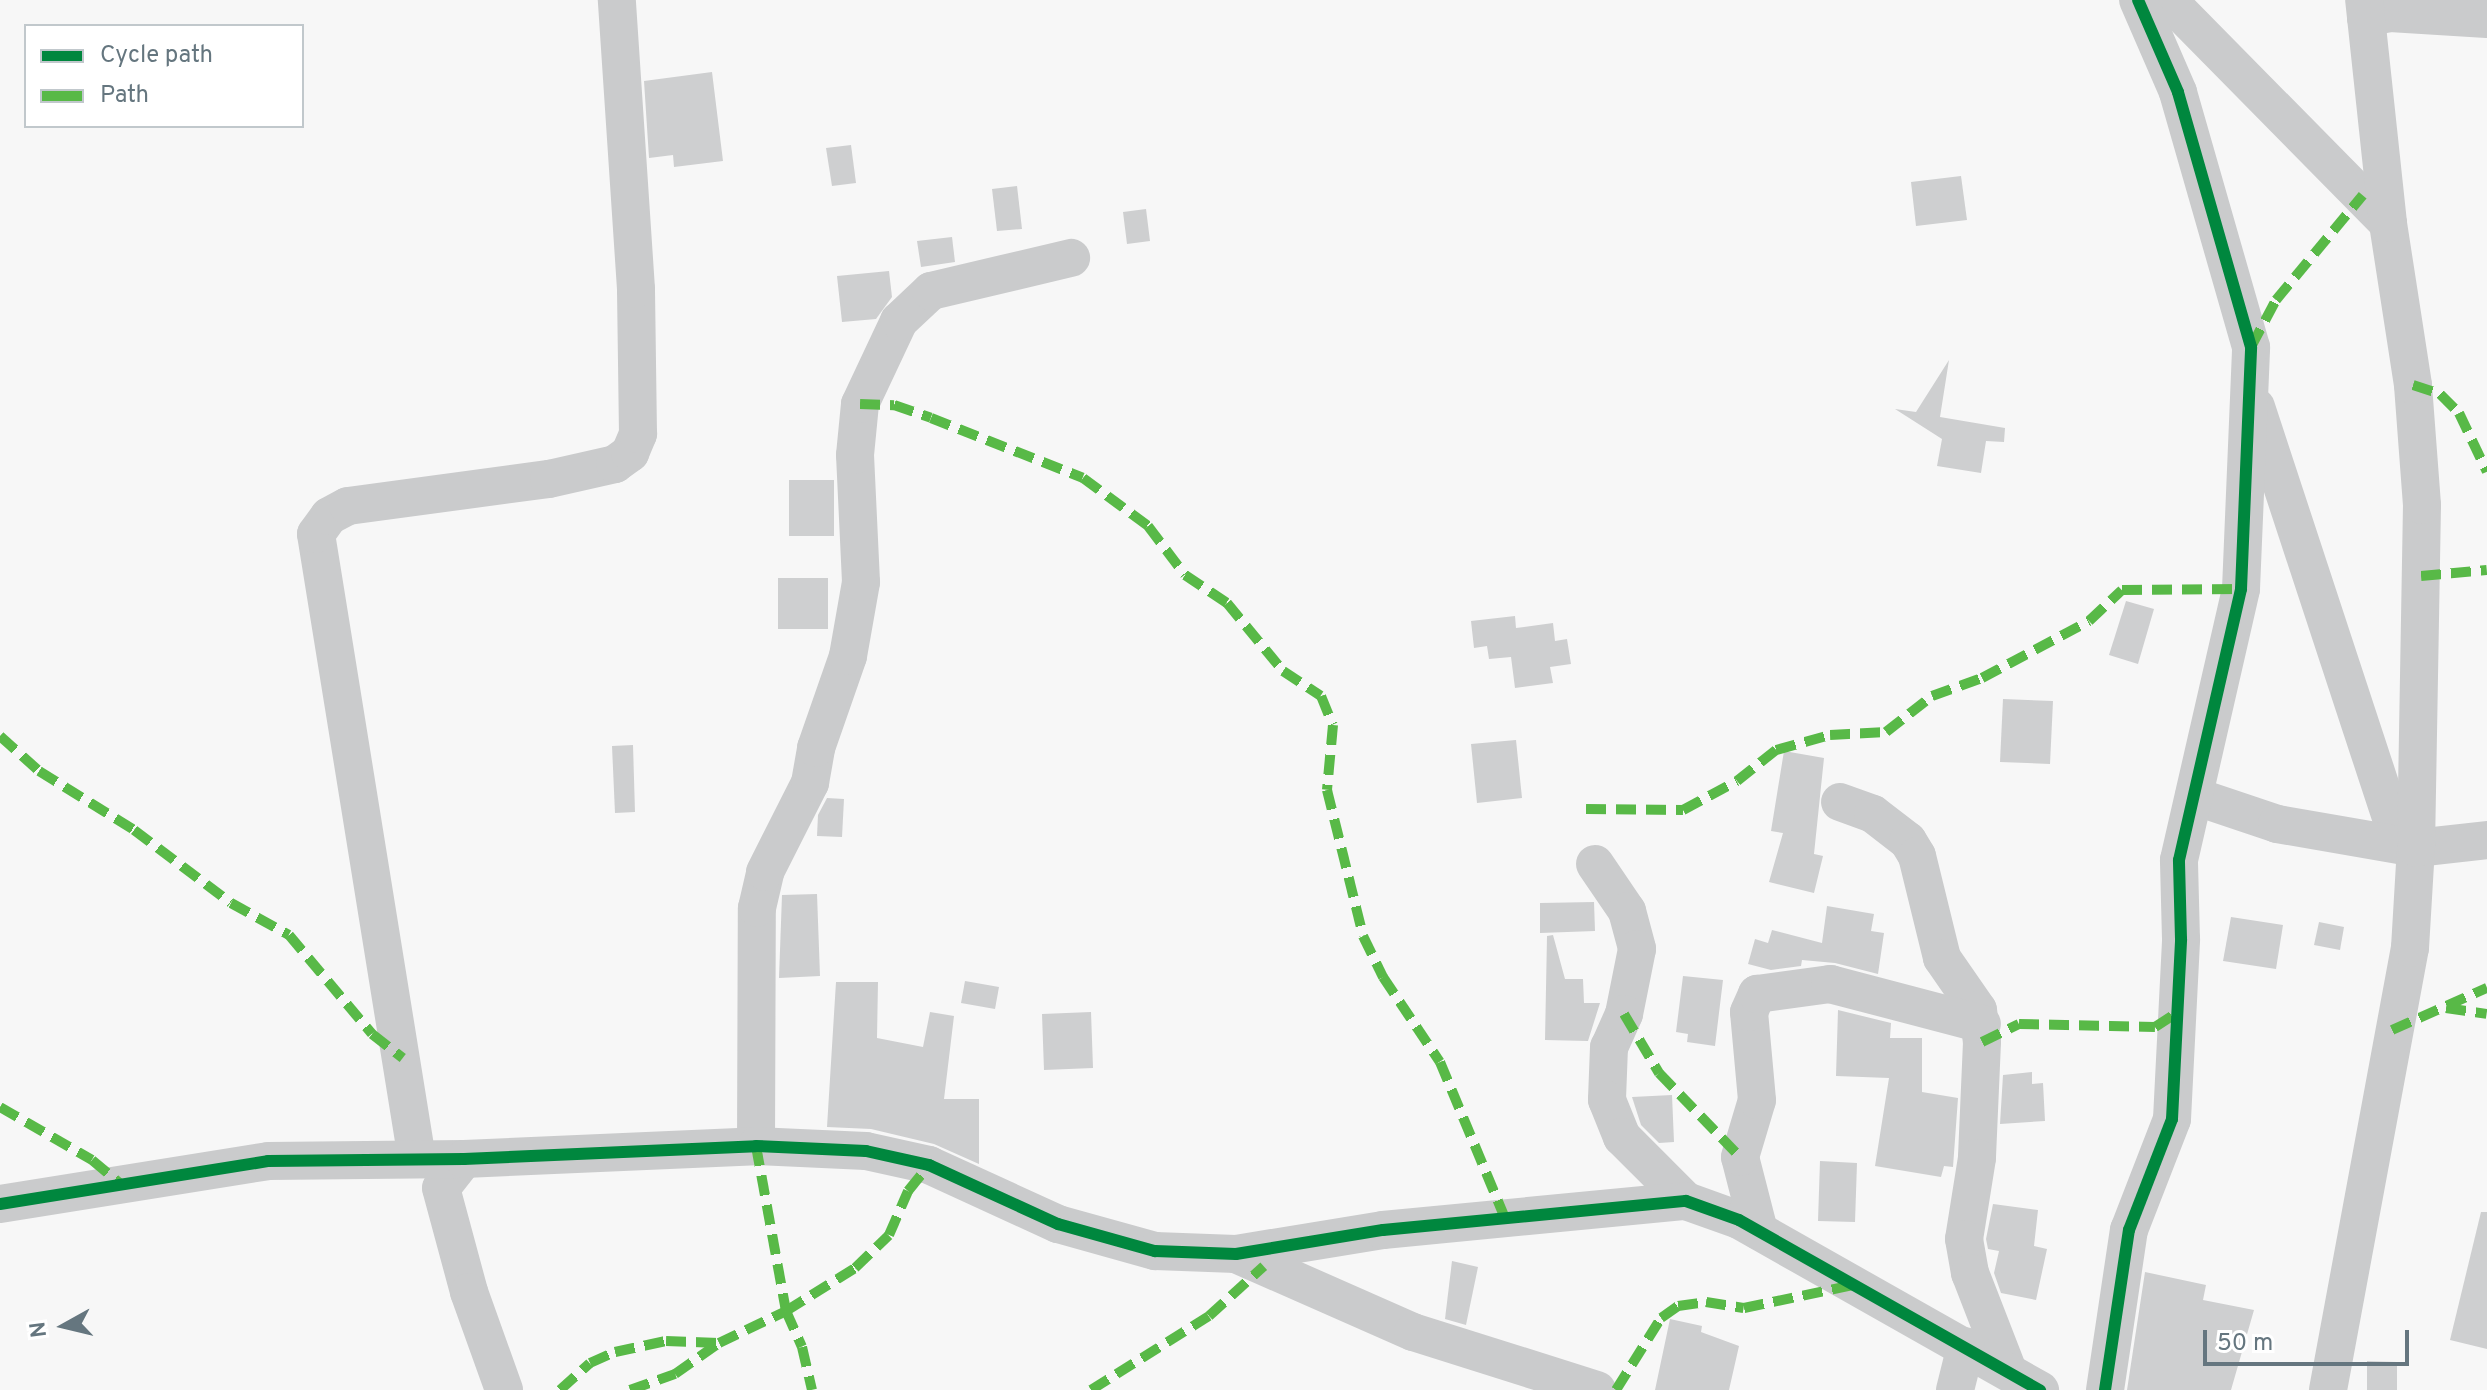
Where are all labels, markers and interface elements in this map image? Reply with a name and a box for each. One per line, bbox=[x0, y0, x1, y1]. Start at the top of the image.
legend bbox=[24, 24, 304, 128]
text: Cycle path bbox=[100, 41, 213, 71]
text: Path bbox=[100, 81, 149, 111]
north arrow bbox=[24, 1286, 104, 1366]
scale bar bbox=[2207, 1314, 2413, 1364]
text: N bbox=[25, 1320, 54, 1339]
text: 50 m bbox=[2217, 1329, 2273, 1359]

